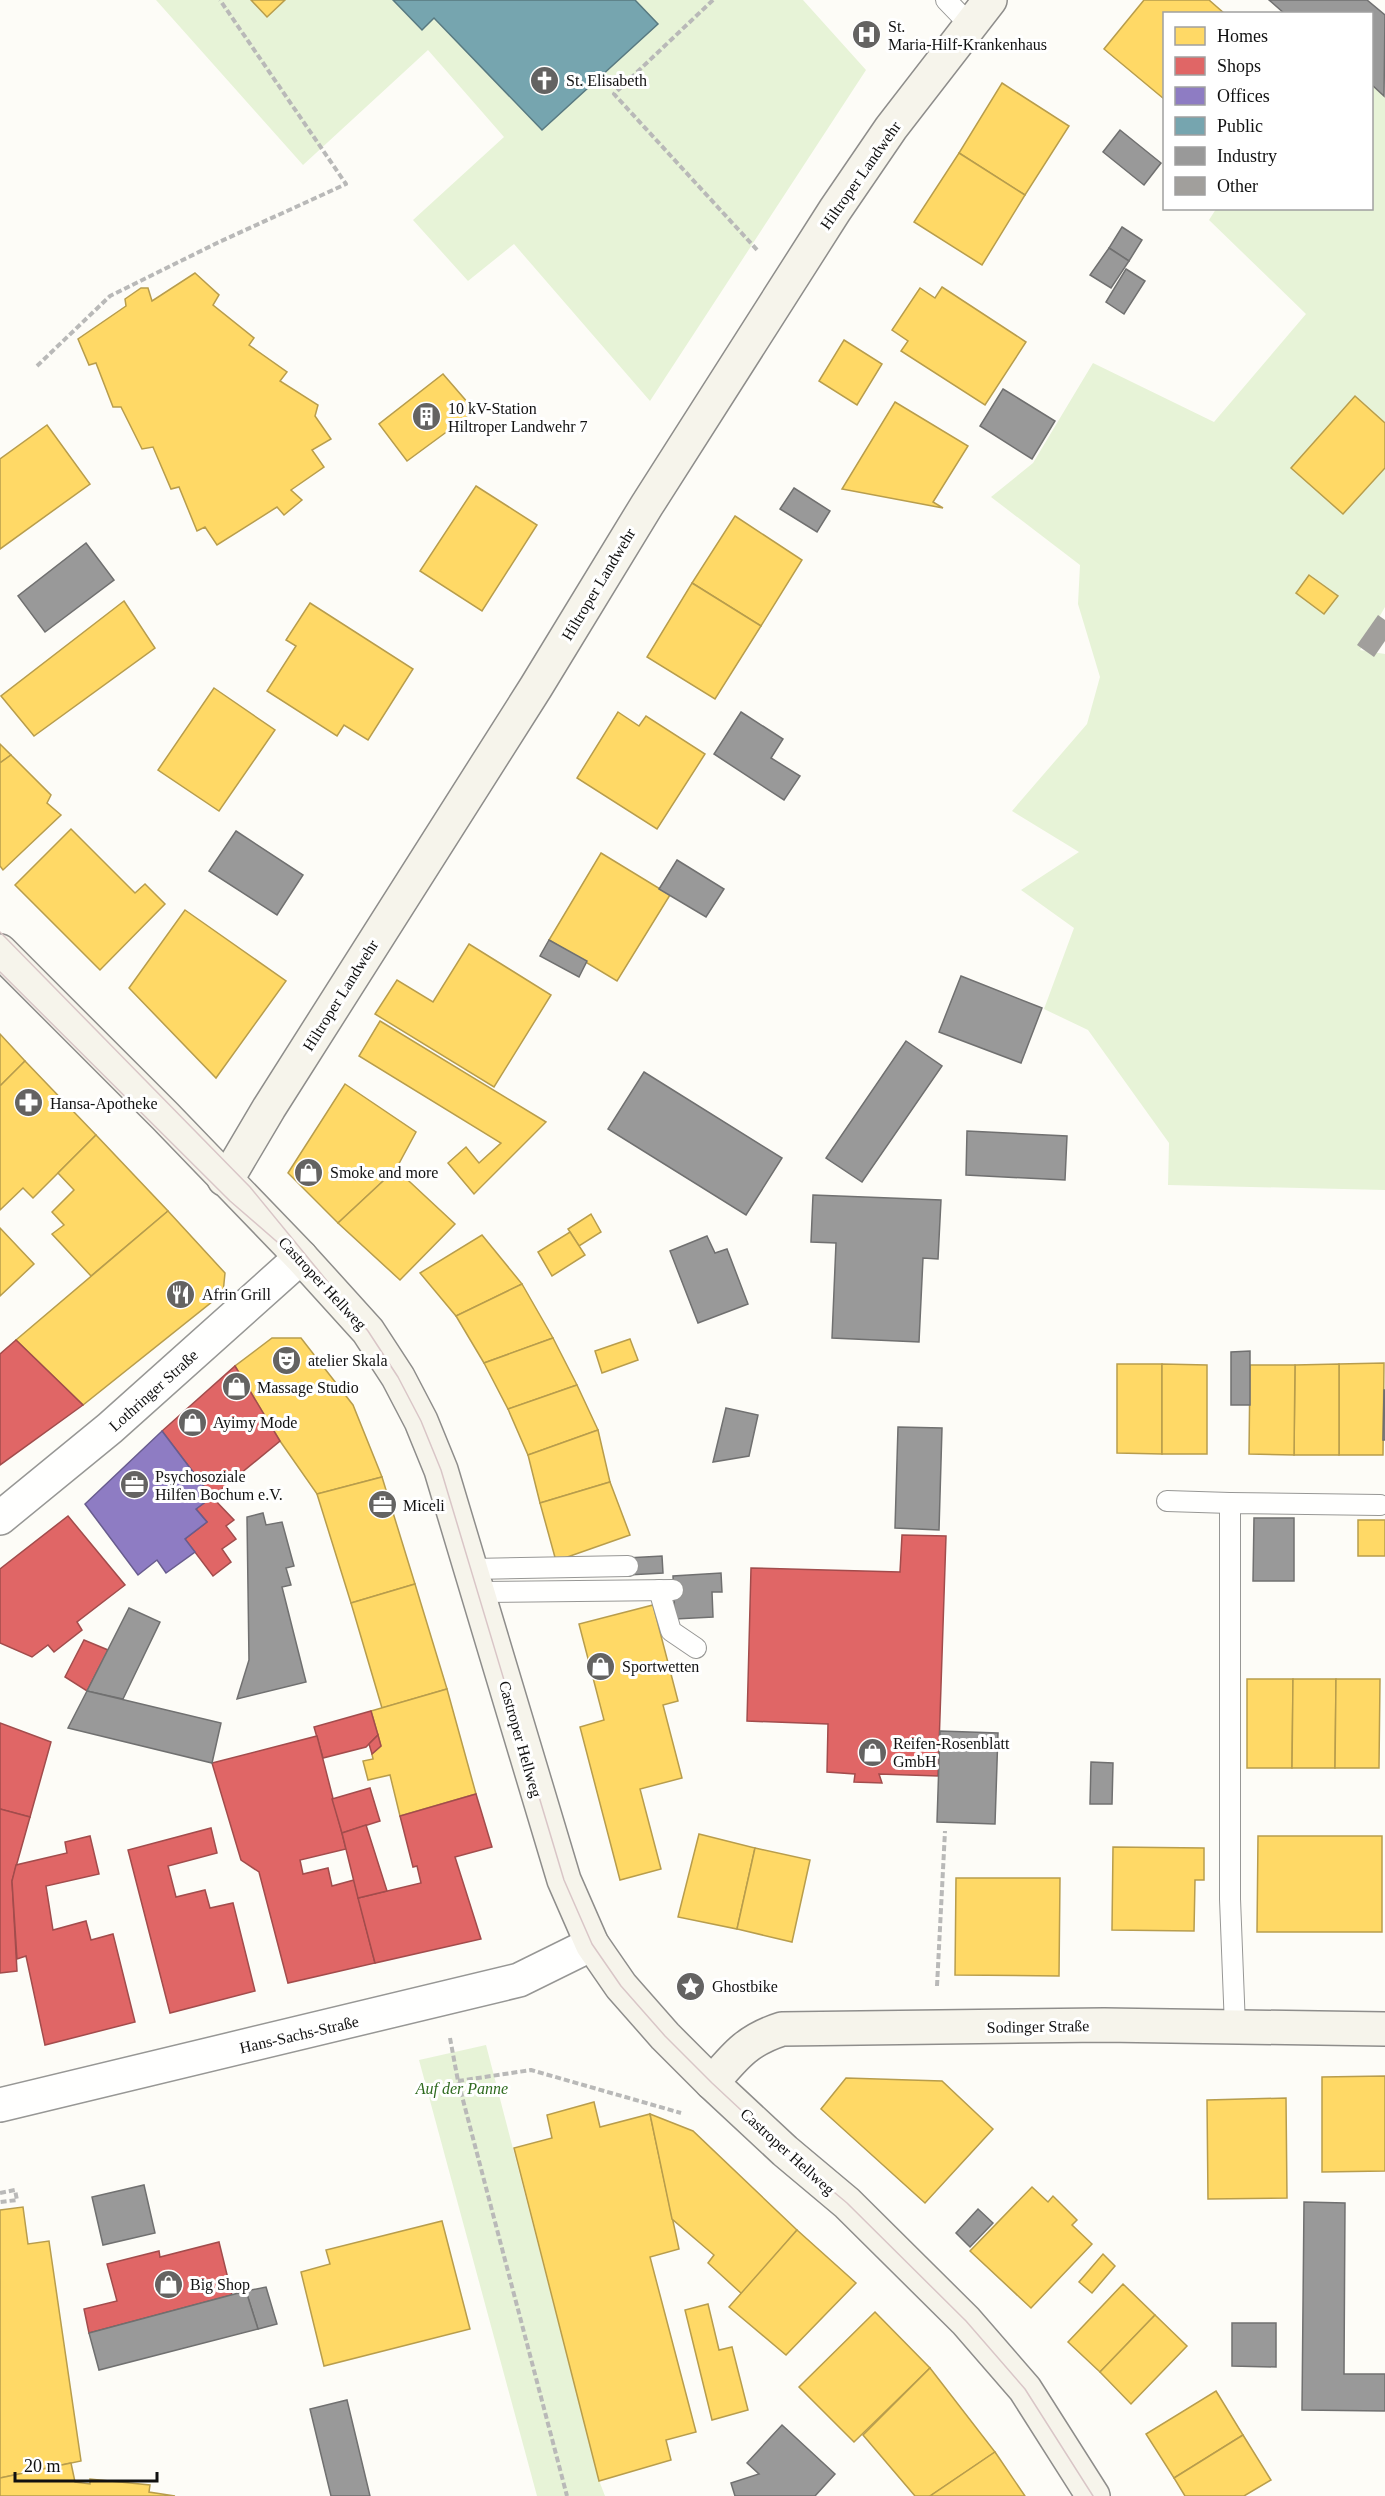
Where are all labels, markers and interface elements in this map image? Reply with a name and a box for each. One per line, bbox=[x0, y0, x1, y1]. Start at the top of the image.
legend bbox=[1163, 12, 1373, 210]
place label: St. Maria-Hilf-Krankenhaus bbox=[888, 18, 1047, 53]
hospital icon: St. Maria-Hilf-Krankenhaus bbox=[851, 19, 883, 51]
text: Homes bbox=[1217, 26, 1268, 46]
text: Shops bbox=[1217, 56, 1261, 76]
church icon: St. Elisabeth bbox=[529, 64, 561, 96]
place label: St. Elisabeth bbox=[566, 72, 647, 89]
text: Offices bbox=[1217, 86, 1270, 106]
text: Public bbox=[1217, 116, 1263, 136]
street label: Hiltroper Landwehr bbox=[817, 118, 905, 233]
text: Industry bbox=[1217, 146, 1277, 166]
text: Other bbox=[1217, 176, 1258, 196]
place label: 10 kV-Station Hiltroper Landwehr 7 bbox=[448, 400, 588, 436]
building icon: 10 kV-Station Hiltroper Landwehr 7 bbox=[411, 401, 443, 433]
street label: Hiltroper Landwehr bbox=[558, 525, 640, 644]
street label: Hiltroper Landwehr bbox=[299, 936, 383, 1054]
pharmacy icon: Hansa-Apotheke bbox=[13, 1087, 45, 1119]
place label: Hansa-Apotheke bbox=[50, 1095, 158, 1113]
shop icon: Smoke and more bbox=[293, 1156, 325, 1188]
place label: Smoke and more bbox=[330, 1164, 438, 1181]
street label: Castroper Hellweg bbox=[275, 1234, 370, 1334]
restaurant icon: Afrin Grill bbox=[165, 1278, 197, 1310]
place label: Afrin Grill bbox=[202, 1286, 271, 1303]
theatre icon: atelier Skala bbox=[271, 1344, 303, 1376]
street label: Lothringer Straße bbox=[106, 1346, 202, 1435]
place label: atelier Skala bbox=[308, 1352, 388, 1369]
shop icon: Massage Studio bbox=[220, 1371, 252, 1403]
place label: Massage Studio bbox=[257, 1379, 359, 1397]
shop icon: Ayimy Mode bbox=[176, 1406, 208, 1438]
place label: Ayimy Mode bbox=[213, 1414, 297, 1432]
place label: Psychosoziale Hilfen Bochum e.V. bbox=[155, 1468, 283, 1503]
office icon: Psychosoziale Hilfen Bochum e.V. bbox=[118, 1469, 150, 1501]
office icon: Miceli bbox=[366, 1489, 398, 1521]
place label: Miceli bbox=[403, 1497, 445, 1514]
shop icon: Sportwetten bbox=[585, 1650, 617, 1682]
place label: Sportwetten bbox=[622, 1658, 699, 1676]
street label: Castroper Hellweg bbox=[495, 1679, 545, 1800]
place label: Reifen-Rosenblatt GmbH bbox=[893, 1735, 1010, 1770]
shop icon: Reifen-Rosenblatt GmbH bbox=[856, 1736, 888, 1768]
place icon: Ghostbike bbox=[675, 1970, 707, 2002]
place label: Ghostbike bbox=[712, 1978, 778, 1995]
street label: Hans-Sachs-Straße bbox=[238, 2013, 360, 2056]
street label: Sodinger Straße bbox=[987, 2017, 1089, 2037]
park label: Auf der Panne bbox=[415, 2080, 508, 2098]
street label: Castroper Hellweg bbox=[737, 2105, 838, 2199]
shop icon: Big Shop bbox=[153, 2268, 185, 2300]
place label: Big Shop bbox=[190, 2276, 250, 2294]
scale bar bbox=[15, 2445, 158, 2483]
text: 20 m bbox=[24, 2456, 61, 2476]

